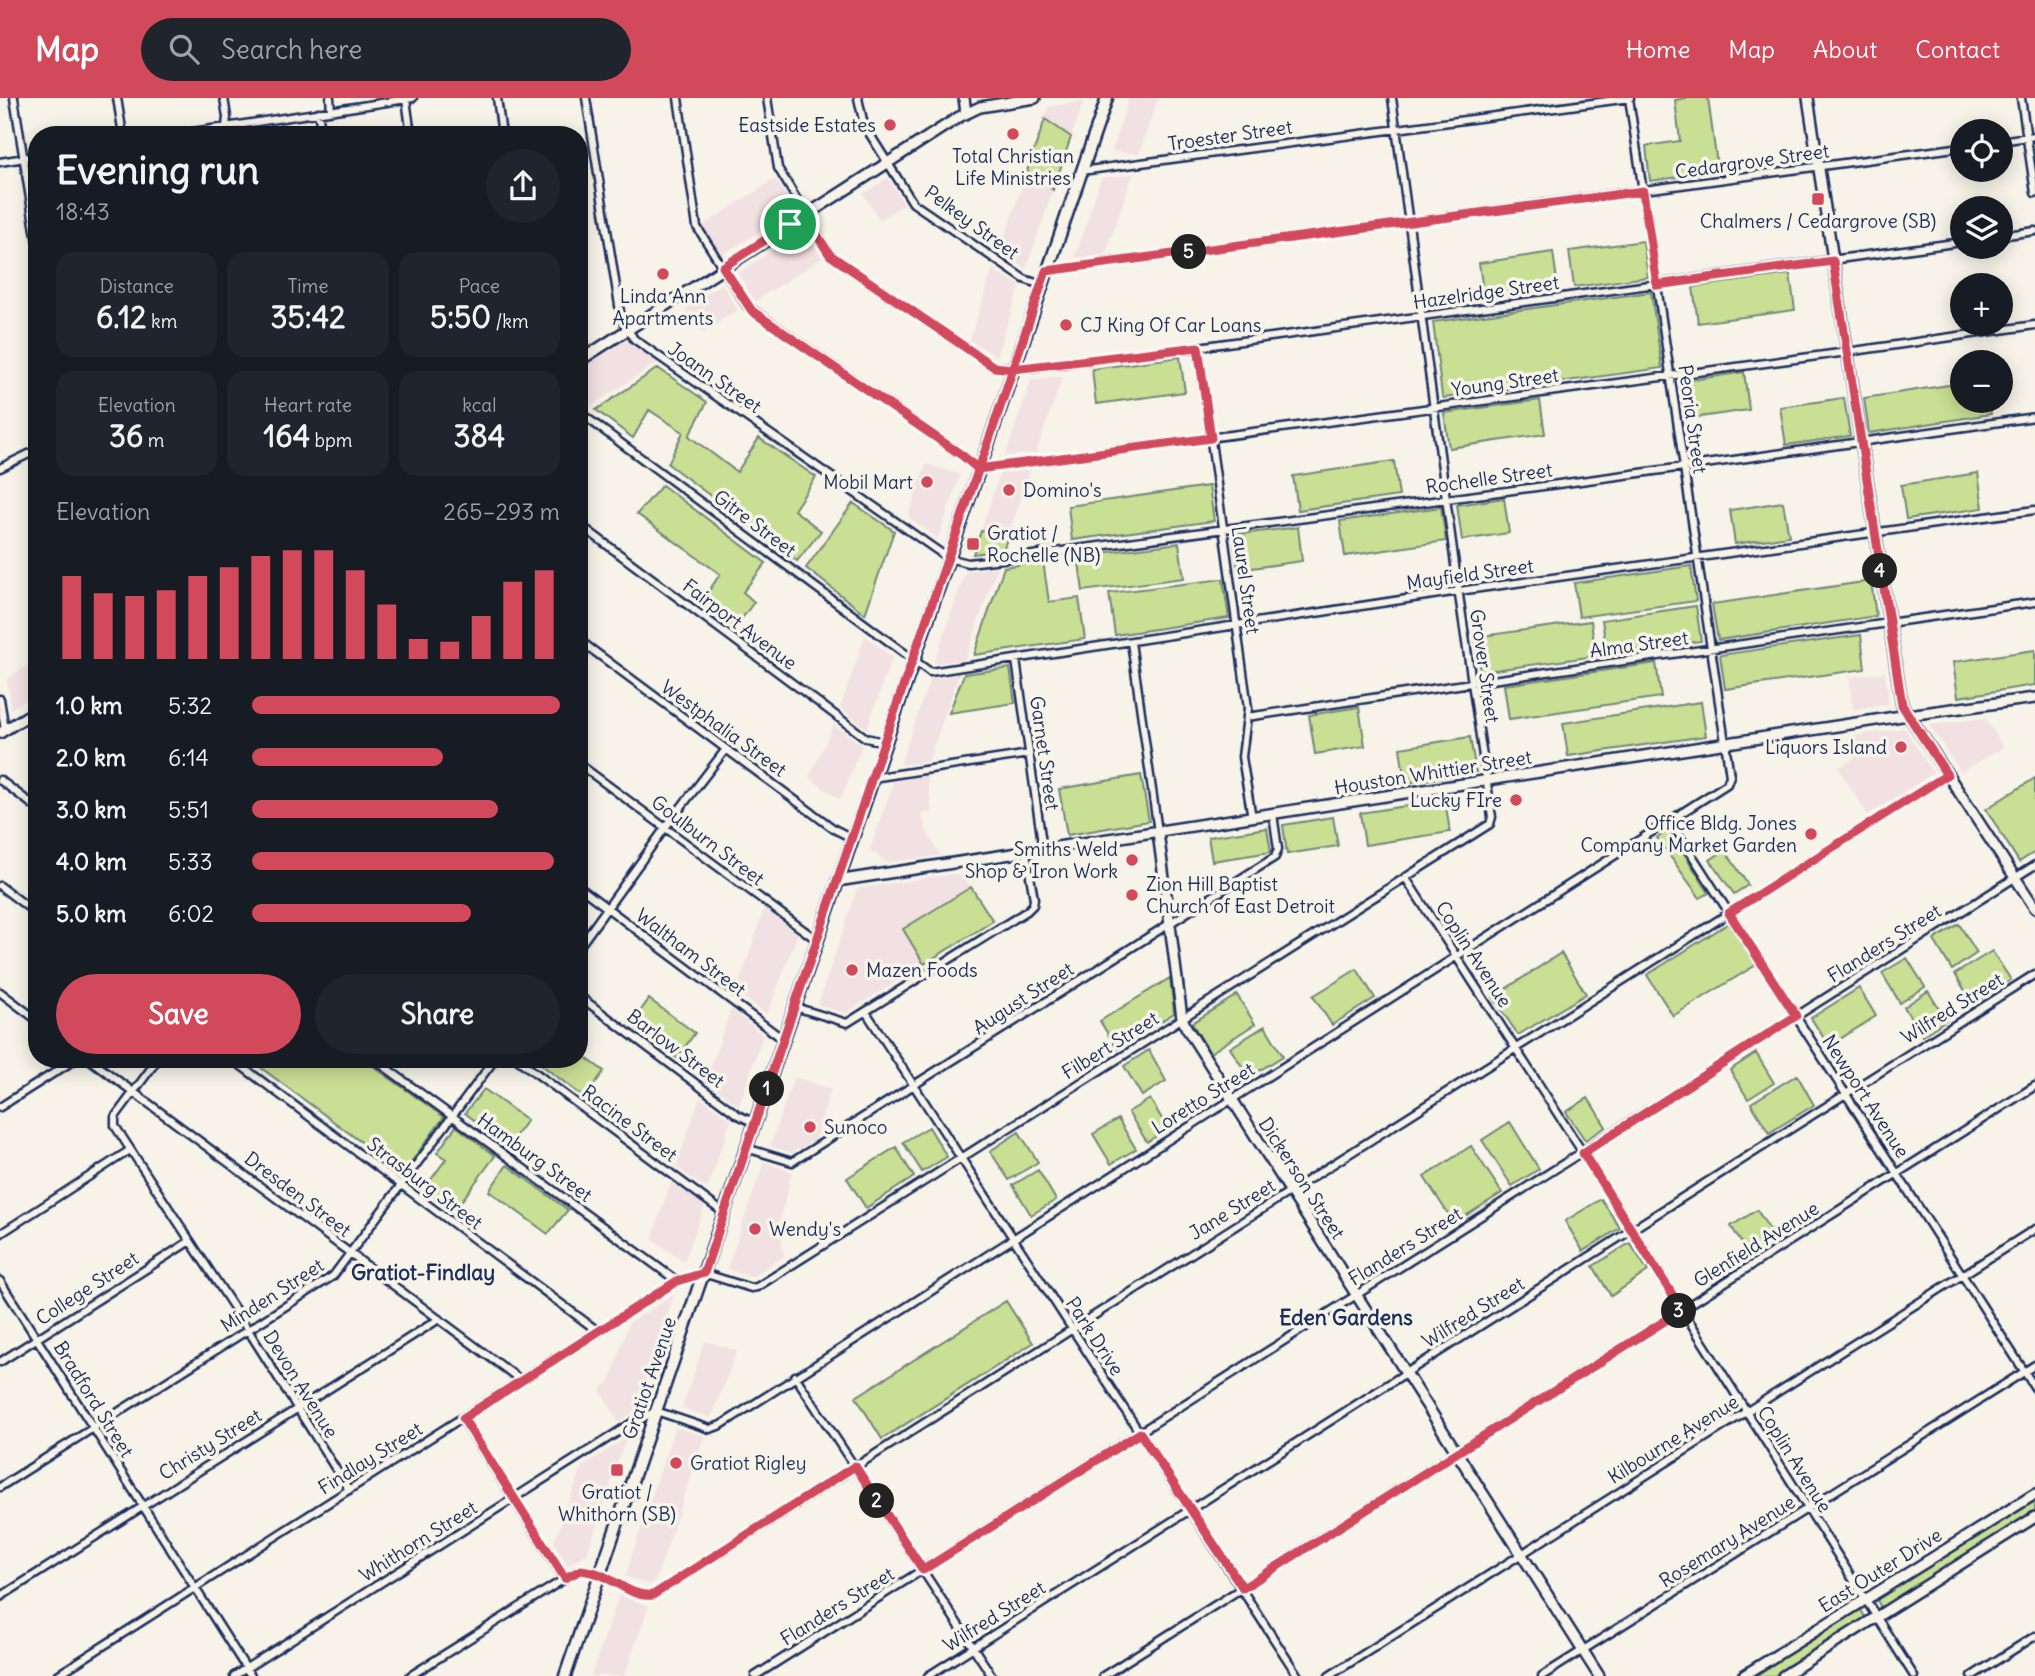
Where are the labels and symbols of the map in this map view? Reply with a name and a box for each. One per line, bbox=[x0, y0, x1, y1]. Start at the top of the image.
place label: Eastside Estates bbox=[738, 113, 876, 137]
street label: Troester Street bbox=[1166, 114, 1294, 156]
marker: Eastside Estates bbox=[882, 117, 898, 133]
marker: Total Christian Life Ministries bbox=[1005, 126, 1021, 142]
street label: Cedargrove Street bbox=[1673, 138, 1831, 184]
place label: Total Christian Life Ministries bbox=[952, 144, 1074, 190]
street label: Pelkey Street bbox=[920, 180, 1024, 264]
marker: Chalmers / Cedargrove (SB) bbox=[1810, 191, 1826, 207]
pin bbox=[760, 194, 820, 254]
place label: Chalmers / Cedargrove (SB) bbox=[1700, 209, 1936, 233]
pin: 5 bbox=[1172, 234, 1206, 270]
marker: Linda Ann Apartments bbox=[655, 266, 671, 282]
street label: Hazelridge Street bbox=[1412, 270, 1560, 314]
place label: Linda Ann Apartments bbox=[613, 284, 713, 330]
place label: CJ King Of Car Loans bbox=[1080, 313, 1261, 337]
marker: CJ King Of Car Loans bbox=[1058, 317, 1074, 333]
street label: Joann Street bbox=[664, 336, 766, 418]
street label: Young Street bbox=[1450, 363, 1560, 401]
street label: Peoria Street bbox=[1673, 363, 1713, 475]
street label: Rochelle Street bbox=[1424, 457, 1554, 499]
place label: Mobil Mart bbox=[823, 470, 913, 494]
marker: Mobil Mart bbox=[919, 474, 935, 490]
place label: Domino's bbox=[1023, 478, 1102, 502]
marker: Domino's bbox=[1001, 482, 1017, 498]
street label: Gitre Street bbox=[709, 484, 801, 562]
place label: Gratiot / Rochelle (NB) bbox=[987, 521, 1100, 567]
street label: Laurel Street bbox=[1227, 524, 1265, 636]
marker: Gratiot / Rochelle (NB) bbox=[965, 536, 981, 552]
street label: Mayfield Street bbox=[1405, 553, 1535, 595]
pin: 4 bbox=[1862, 554, 1898, 588]
street label: Fairport Avenue bbox=[678, 573, 802, 675]
street label: Grover Street bbox=[1465, 608, 1505, 724]
street label: Alma Street bbox=[1588, 625, 1690, 663]
street label: Westphalia Street bbox=[657, 674, 791, 782]
street label: Garnet Street bbox=[1025, 694, 1065, 812]
place label: Liquors Island bbox=[1765, 735, 1887, 759]
marker: Liquors Island bbox=[1893, 739, 1909, 755]
street label: Houston Whittier Street bbox=[1333, 745, 1533, 799]
place label: Lucky FIre bbox=[1410, 788, 1502, 812]
street label: Goulburn Street bbox=[647, 790, 769, 890]
marker: Lucky FIre bbox=[1508, 792, 1524, 808]
place label: Office Bldg. Jones Company Market Garden bbox=[1580, 811, 1797, 857]
marker: Office Bldg. Jones Company Market Garden bbox=[1803, 826, 1819, 842]
place label: Smiths Weld Shop & Iron Work bbox=[965, 837, 1118, 883]
marker: Smiths Weld Shop & Iron Work bbox=[1124, 852, 1140, 868]
place label: Zion Hill Baptist Church of East Detroit bbox=[1146, 872, 1335, 918]
marker: Zion Hill Baptist Church of East Detroit bbox=[1124, 887, 1140, 903]
street label: Coplin Avenue bbox=[1431, 896, 1517, 1012]
street label: Flanders Street bbox=[1823, 898, 1945, 988]
street label: Waltham Street bbox=[631, 903, 751, 1001]
street label: August Street bbox=[968, 957, 1078, 1039]
place label: Mazen Foods bbox=[866, 958, 978, 982]
marker: Mazen Foods bbox=[844, 962, 860, 978]
street label: Wilfred Street bbox=[1897, 967, 2007, 1049]
street label: Barlow Street bbox=[622, 1003, 730, 1093]
street label: Filbert Street bbox=[1057, 1006, 1163, 1084]
street label: Newport Avenue bbox=[1817, 1030, 1915, 1162]
street label: Loretto Street bbox=[1147, 1057, 1259, 1139]
pin: 1 bbox=[750, 1072, 784, 1107]
street label: Racine Street bbox=[578, 1079, 682, 1167]
street label: Hamburg Street bbox=[473, 1107, 597, 1207]
street label: Dickerson Street bbox=[1254, 1113, 1350, 1243]
place label: Sunoco bbox=[824, 1115, 888, 1139]
marker: Sunoco bbox=[802, 1119, 818, 1135]
street label: Strasburg Street bbox=[362, 1132, 488, 1234]
street label: Dresden Street bbox=[240, 1146, 356, 1242]
street label: Jane Street bbox=[1185, 1173, 1279, 1245]
street label: Glenfield Avenue bbox=[1689, 1196, 1823, 1292]
street label: Flanders Street bbox=[1344, 1201, 1466, 1291]
place label: Wendy's bbox=[769, 1217, 841, 1241]
marker: Wendy's bbox=[747, 1221, 763, 1237]
street label: College Street bbox=[31, 1246, 143, 1330]
street label: Minden Street bbox=[216, 1253, 328, 1337]
district label: Gratiot-Findlay bbox=[351, 1259, 495, 1286]
street label: Wilfred Street bbox=[1418, 1271, 1528, 1353]
street label: Park Drive bbox=[1061, 1292, 1129, 1380]
pin: 3 bbox=[1662, 1294, 1696, 1328]
district label: Eden Gardens bbox=[1279, 1304, 1413, 1331]
street label: Gratiot Avenue bbox=[617, 1314, 681, 1442]
street label: Devon Avenue bbox=[258, 1326, 344, 1442]
street label: Bradford Street bbox=[49, 1336, 139, 1462]
street label: Kilbourne Avenue bbox=[1603, 1389, 1743, 1489]
street label: Coplin Avenue bbox=[1753, 1401, 1837, 1517]
street label: Christy Street bbox=[154, 1403, 266, 1485]
street label: Findlay Street bbox=[314, 1417, 426, 1499]
place label: Gratiot Rigley bbox=[690, 1451, 806, 1475]
marker: Gratiot Rigley bbox=[668, 1455, 684, 1471]
marker: Gratiot / Whithorn (SB) bbox=[609, 1462, 625, 1478]
place label: Gratiot / Whithorn (SB) bbox=[558, 1480, 676, 1526]
pin: 2 bbox=[860, 1484, 894, 1518]
street label: Rosemary Avenue bbox=[1655, 1490, 1799, 1592]
street label: Whithorn Street bbox=[355, 1495, 481, 1587]
street label: East Outer Drive bbox=[1814, 1523, 1946, 1617]
street label: Flanders Street bbox=[776, 1561, 898, 1651]
street label: Wilfred Street bbox=[939, 1575, 1049, 1657]

